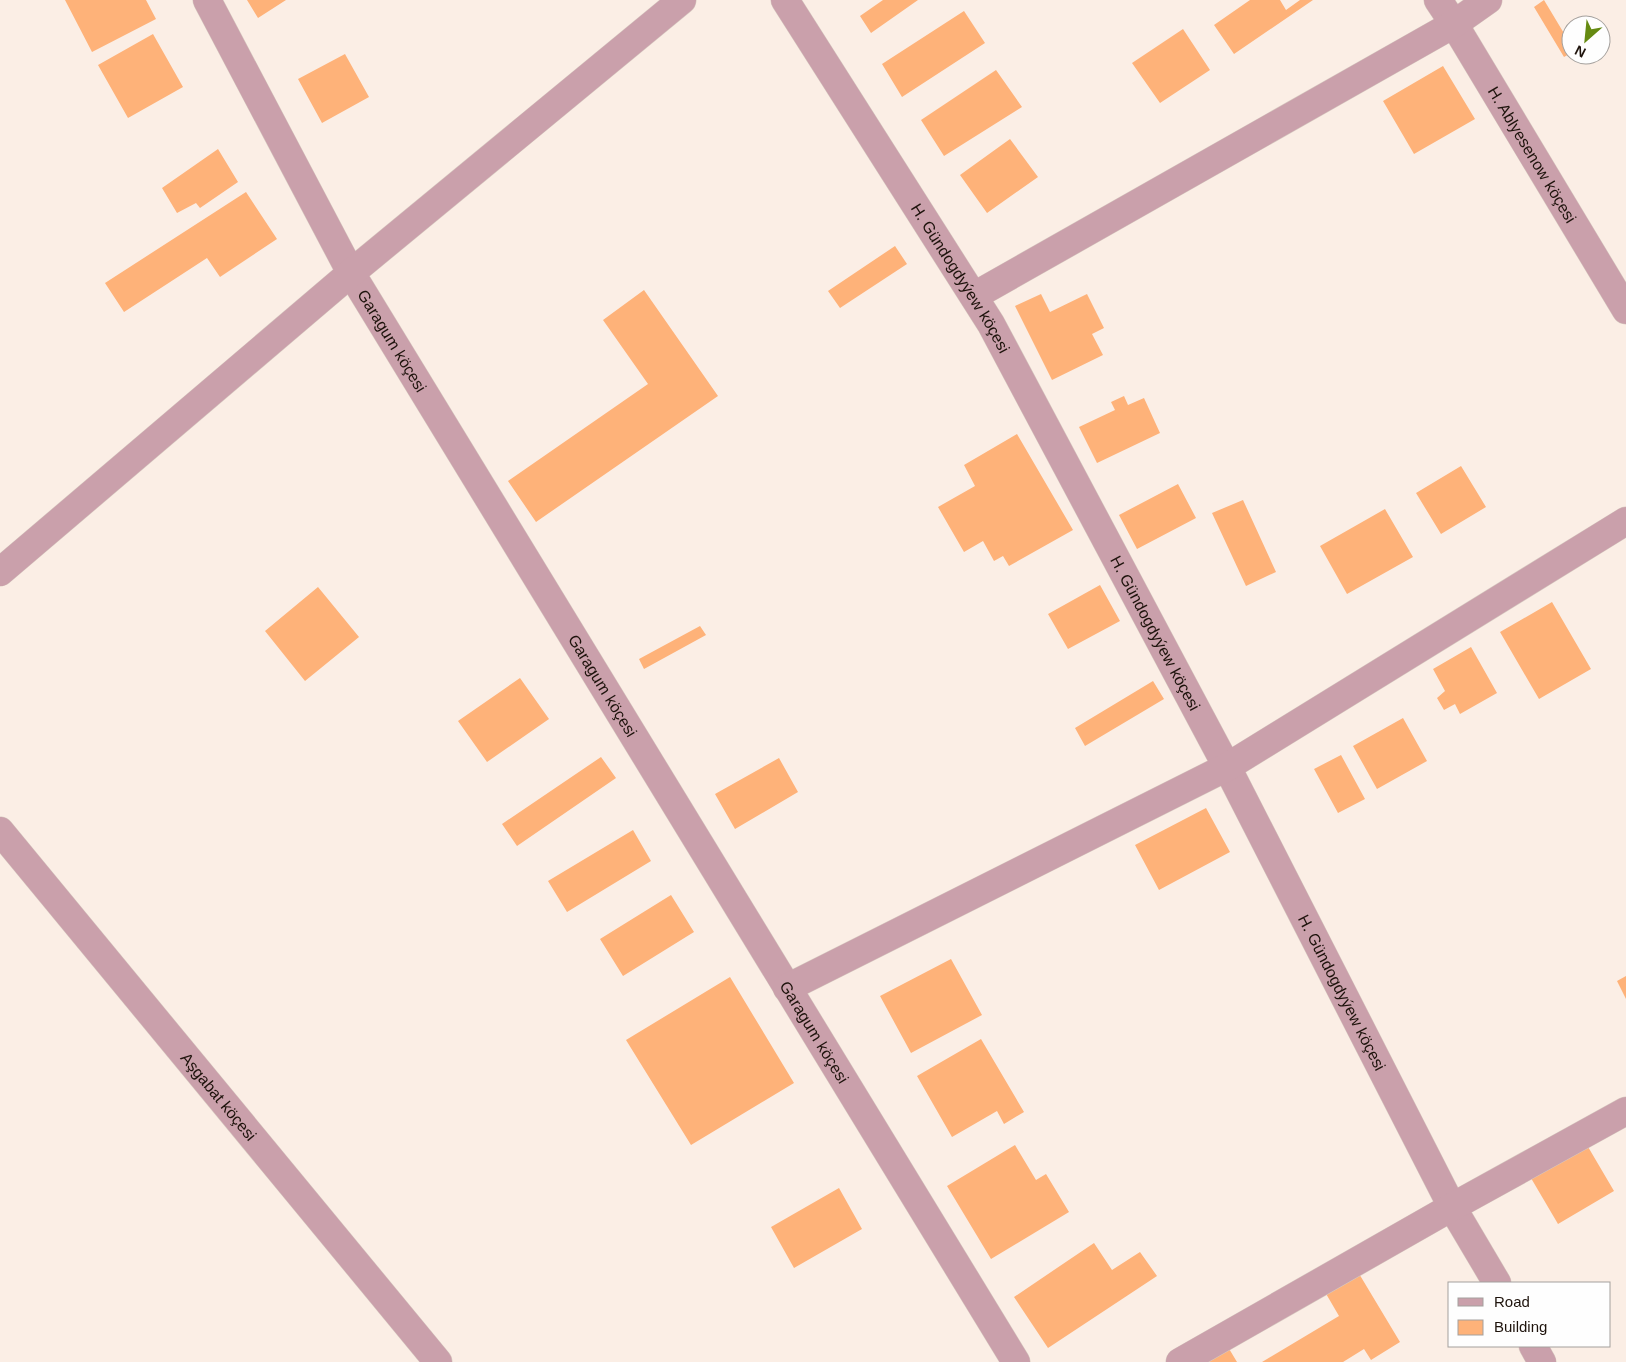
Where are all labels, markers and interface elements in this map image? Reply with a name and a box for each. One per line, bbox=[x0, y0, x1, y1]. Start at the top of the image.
north arrow bbox=[1561, 15, 1611, 65]
text: N bbox=[1572, 42, 1588, 61]
street label: H. Ablyesenow köçesi bbox=[1485, 84, 1579, 226]
street label: H. Gündogdyýew köçesi bbox=[908, 200, 1013, 356]
street label: Garagum köçesi bbox=[354, 287, 430, 395]
street label: H. Gündogdyýew köçesi bbox=[1107, 553, 1203, 713]
street label: Garagum köçesi bbox=[565, 632, 640, 740]
street label: H. Gündogdyýew köçesi bbox=[1295, 912, 1389, 1073]
street label: Garagum köçesi bbox=[776, 978, 852, 1086]
street label: Aşgabat köçesi bbox=[177, 1049, 260, 1144]
legend bbox=[1448, 1282, 1611, 1347]
text: Road bbox=[1494, 1293, 1530, 1310]
text: Building bbox=[1494, 1318, 1547, 1335]

